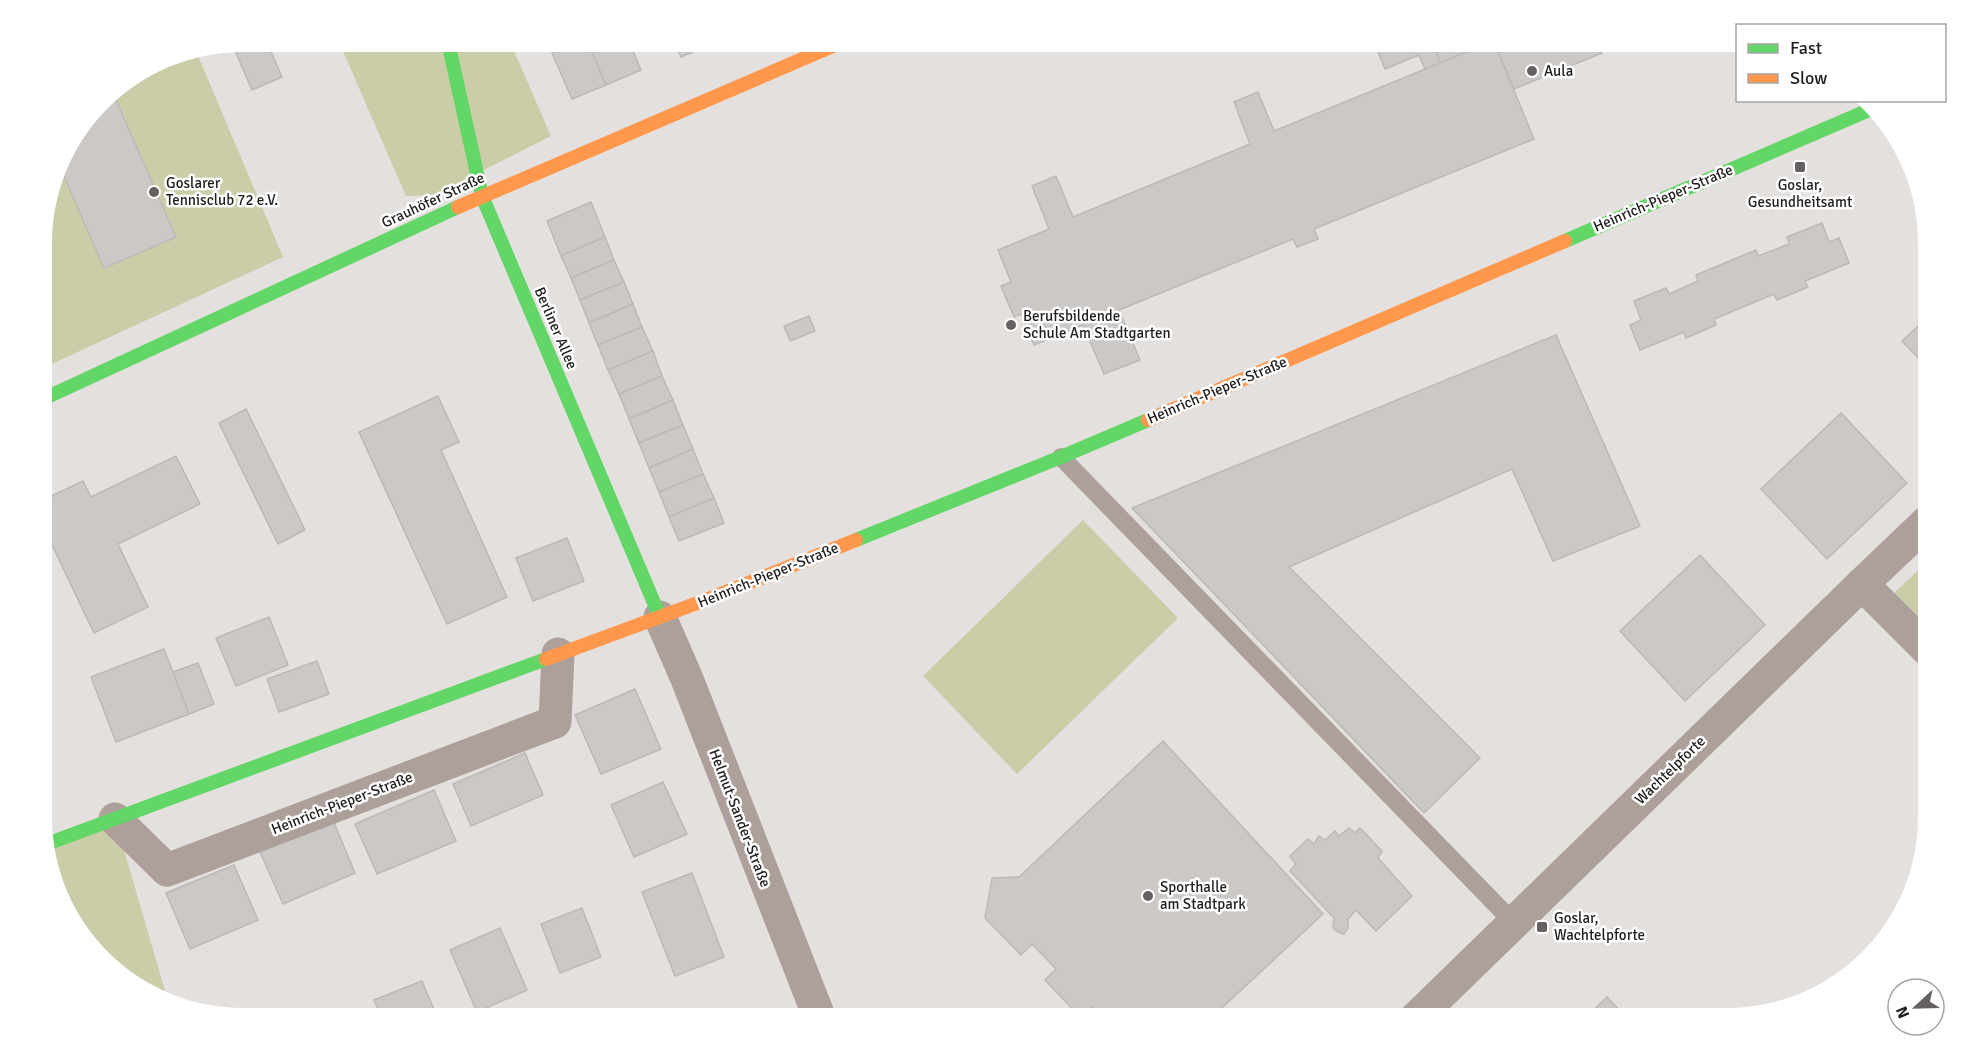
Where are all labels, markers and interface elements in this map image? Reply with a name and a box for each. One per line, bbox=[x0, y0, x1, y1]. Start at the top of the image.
legend bbox=[1736, 24, 1946, 102]
text: Fast bbox=[1790, 37, 1822, 59]
place label: Aula bbox=[1544, 62, 1573, 80]
marker: Aula bbox=[1525, 64, 1539, 78]
text: Slow bbox=[1790, 67, 1827, 89]
street label: Heinrich-Pieper-Straße bbox=[1590, 160, 1736, 236]
marker: Goslar, Gesundheitsamt bbox=[1793, 160, 1807, 174]
street label: Grauhöfer Straße bbox=[379, 168, 487, 232]
place label: Goslarer Tennisclub 72 e.V. bbox=[166, 174, 278, 209]
place label: Goslar, Gesundheitsamt bbox=[1748, 176, 1852, 211]
marker: Goslarer Tennisclub 72 e.V. bbox=[147, 185, 161, 199]
street label: Berliner Allee bbox=[531, 284, 581, 372]
place label: Berufsbildende Schule Am Stadtgarten bbox=[1023, 307, 1171, 342]
marker: Berufsbildende Schule Am Stadtgarten bbox=[1004, 318, 1018, 332]
street label: Heinrich-Pieper-Straße bbox=[1144, 352, 1290, 428]
street label: Heinrich-Pieper-Straße bbox=[695, 539, 841, 611]
street label: Wachtelpforte bbox=[1631, 732, 1709, 808]
street label: Helmut-Sander-Straße bbox=[705, 746, 775, 890]
street label: Heinrich-Pieper-Straße bbox=[269, 768, 415, 838]
place label: Sporthalle am Stadtpark bbox=[1160, 878, 1246, 913]
marker: Sporthalle am Stadtpark bbox=[1141, 889, 1155, 903]
place label: Goslar, Wachtelpforte bbox=[1554, 909, 1645, 944]
marker: Goslar, Wachtelpforte bbox=[1535, 920, 1549, 934]
north arrow bbox=[1886, 977, 1946, 1037]
text: N bbox=[1892, 1003, 1914, 1021]

